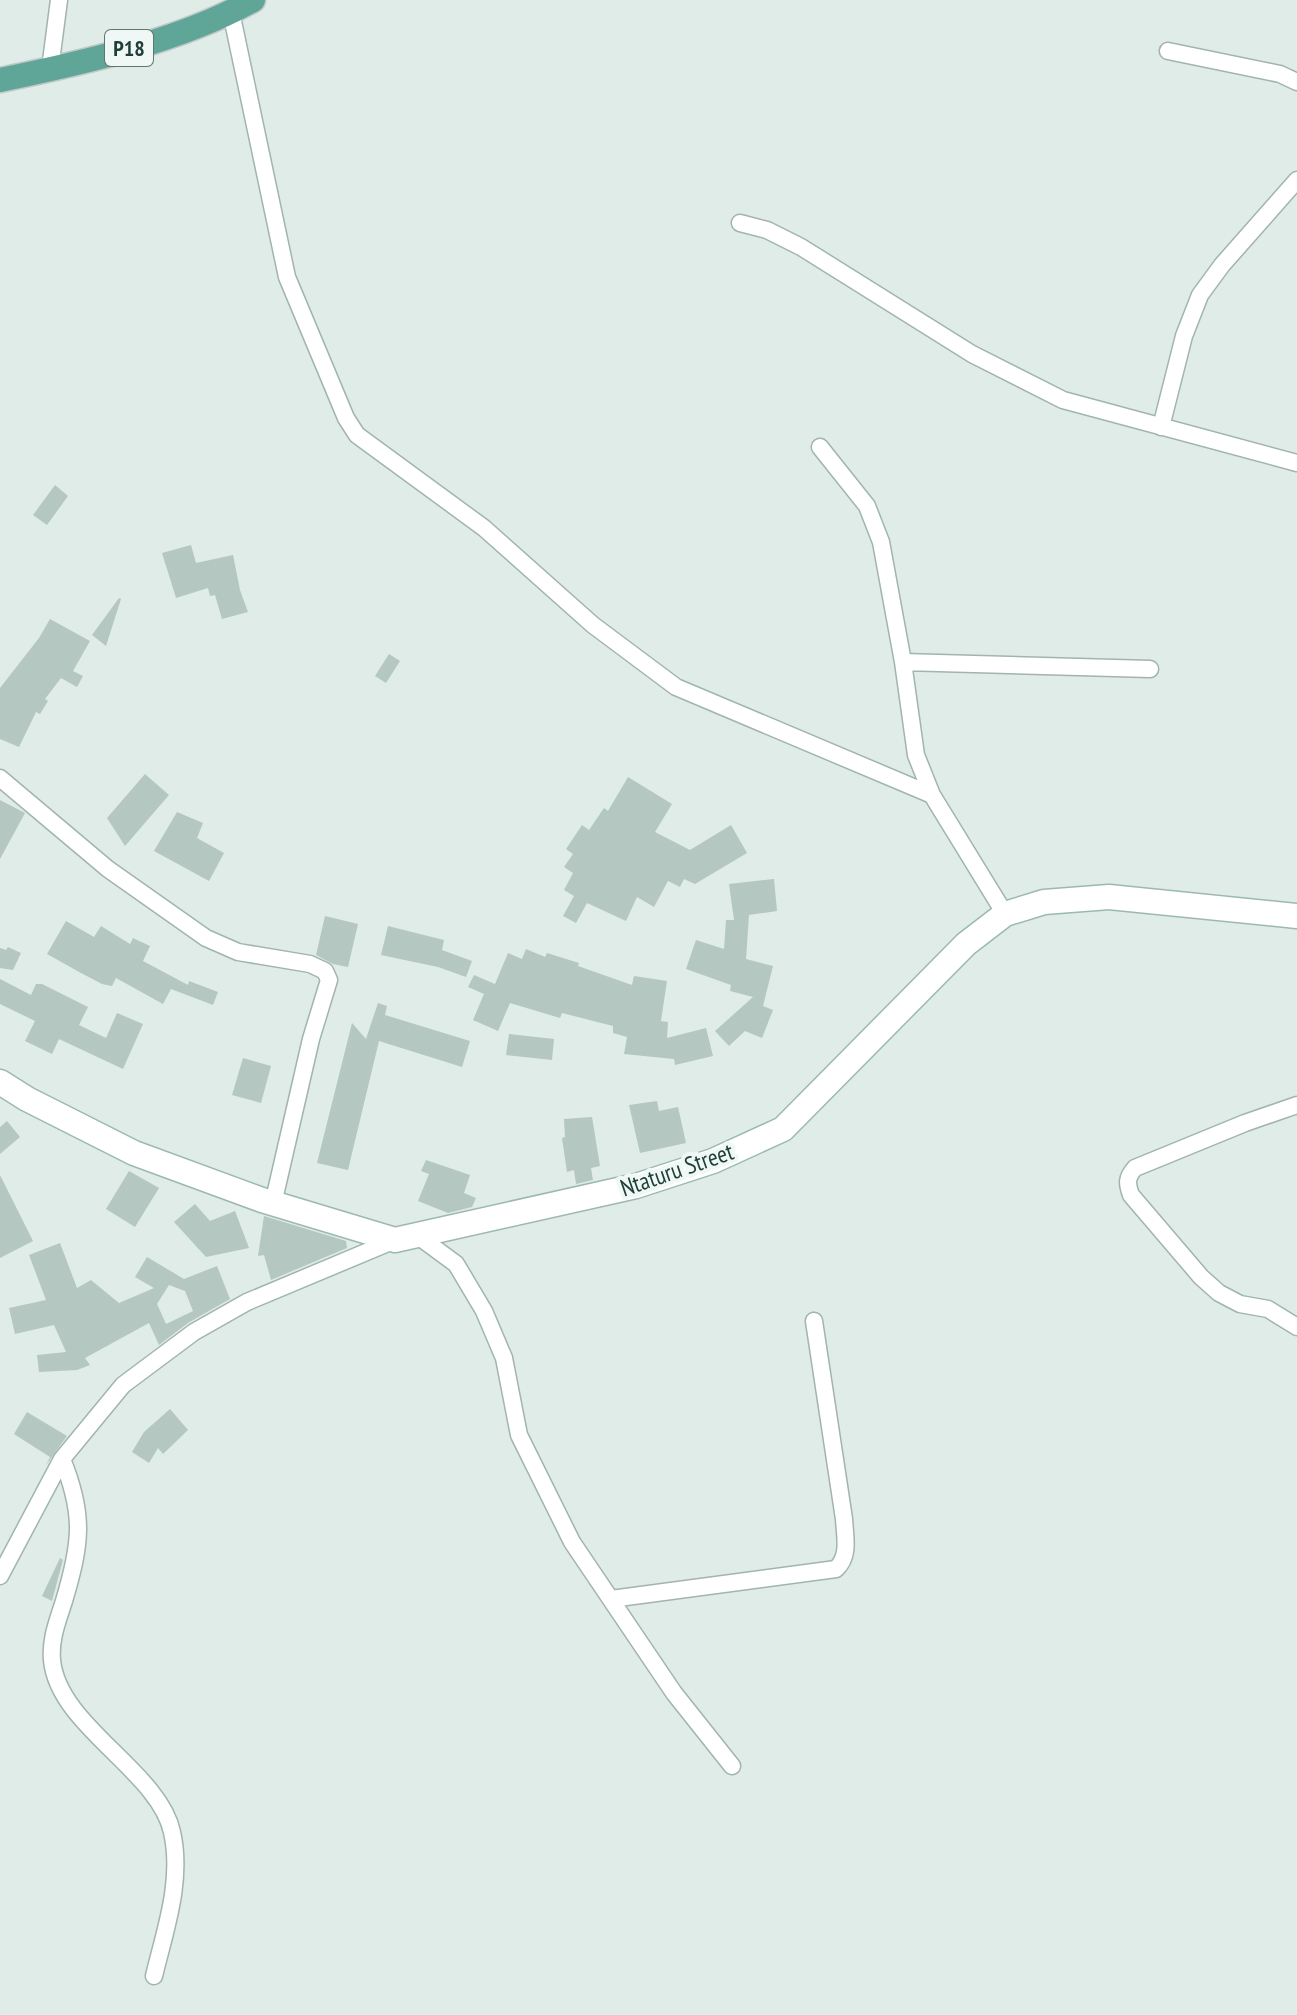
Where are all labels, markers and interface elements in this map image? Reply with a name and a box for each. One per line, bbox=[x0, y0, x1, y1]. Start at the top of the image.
road number: P18 bbox=[105, 30, 153, 66]
street label: Ntaturu Street bbox=[616, 1136, 738, 1203]

